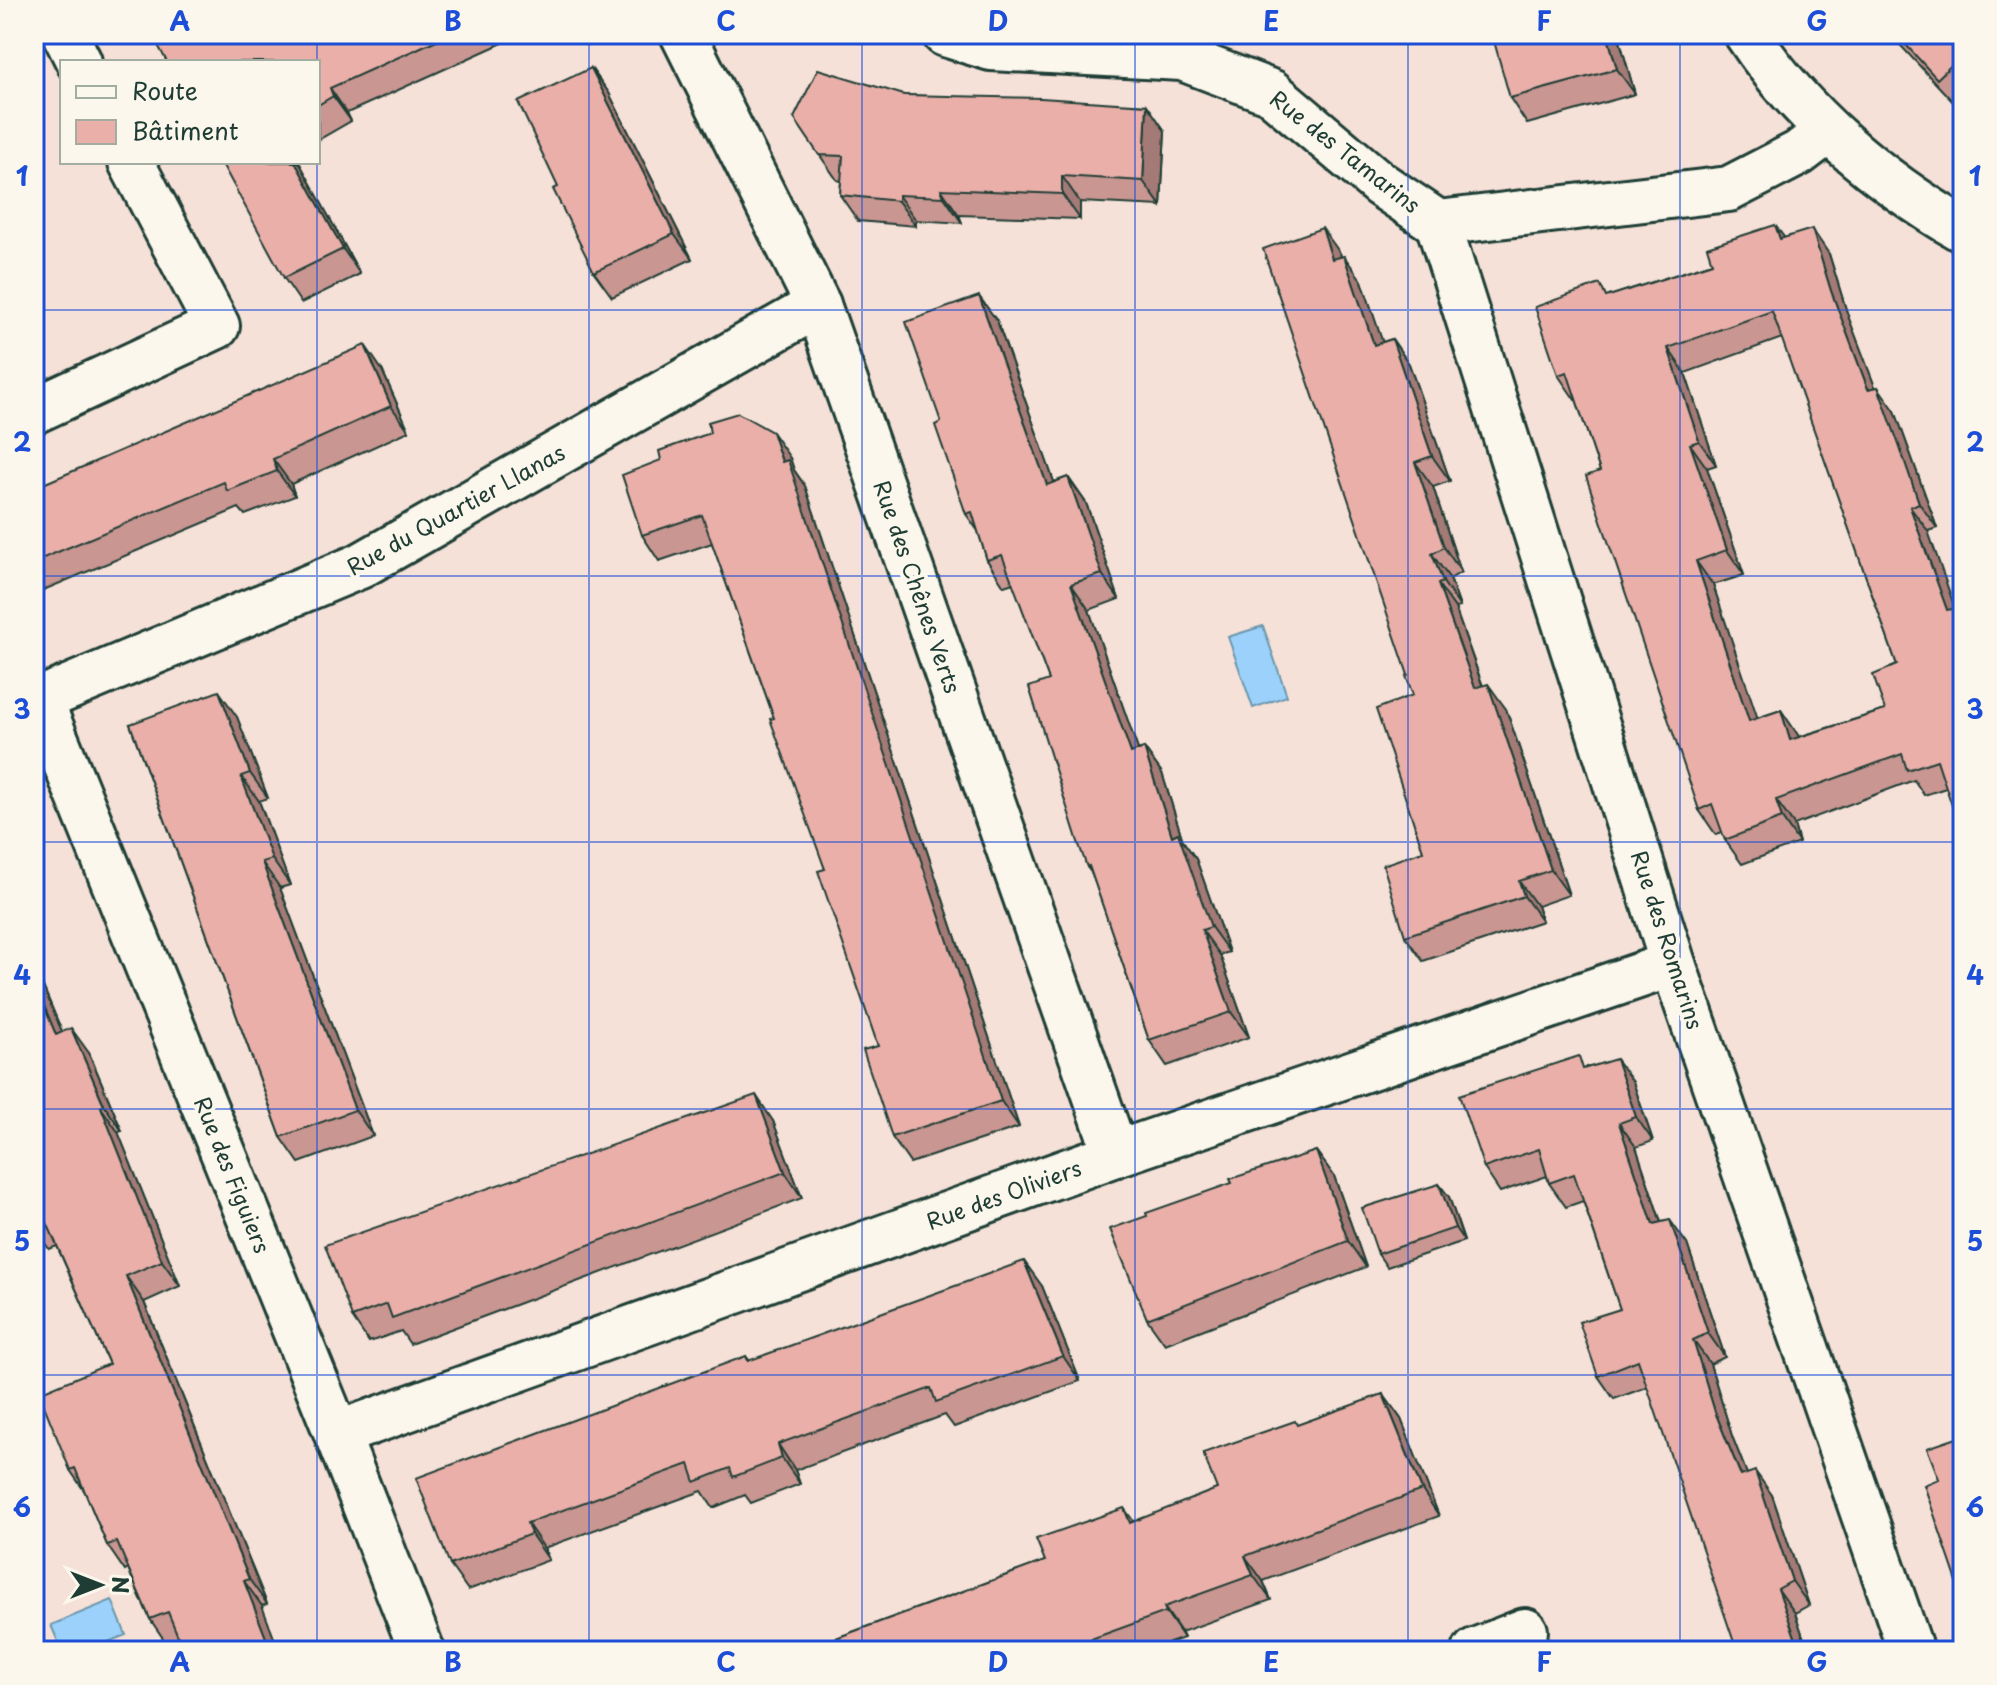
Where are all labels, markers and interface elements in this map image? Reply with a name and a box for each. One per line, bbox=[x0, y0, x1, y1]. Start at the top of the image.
text: A bbox=[170, 1, 190, 40]
text: B bbox=[444, 1, 462, 40]
text: C bbox=[716, 1, 736, 40]
text: D bbox=[988, 1, 1008, 40]
text: E bbox=[1263, 1, 1279, 40]
text: F bbox=[1536, 1, 1552, 40]
text: G bbox=[1806, 1, 1828, 40]
legend bbox=[60, 60, 320, 164]
text: Route bbox=[132, 72, 198, 108]
street label: Rue des Tamarins bbox=[1264, 82, 1428, 220]
text: Bâtiment bbox=[132, 112, 239, 148]
text: 1 bbox=[16, 156, 28, 195]
text: 1 bbox=[1969, 156, 1981, 195]
text: 2 bbox=[13, 422, 31, 461]
text: 2 bbox=[1966, 422, 1984, 461]
street label: Rue du Quartier Llanas bbox=[340, 435, 570, 582]
street label: Rue des Chênes Verts bbox=[866, 476, 970, 697]
text: 3 bbox=[13, 689, 31, 728]
text: 3 bbox=[1966, 689, 1984, 728]
street label: Rue des Romarins bbox=[1624, 846, 1713, 1033]
text: 4 bbox=[13, 955, 31, 994]
text: 4 bbox=[1966, 955, 1984, 994]
street label: Rue des Figuiers bbox=[187, 1091, 280, 1258]
street label: Rue des Oliviers bbox=[921, 1150, 1086, 1237]
text: 5 bbox=[14, 1221, 30, 1260]
text: 5 bbox=[1967, 1221, 1983, 1260]
text: 6 bbox=[13, 1487, 31, 1526]
text: 6 bbox=[1966, 1487, 1984, 1526]
north arrow bbox=[60, 1545, 140, 1625]
text: N bbox=[105, 1576, 138, 1594]
text: A bbox=[170, 1642, 190, 1681]
text: B bbox=[444, 1642, 462, 1681]
text: C bbox=[716, 1642, 736, 1681]
text: D bbox=[988, 1642, 1008, 1681]
text: E bbox=[1263, 1642, 1279, 1681]
text: F bbox=[1536, 1642, 1552, 1681]
text: G bbox=[1806, 1642, 1828, 1681]

